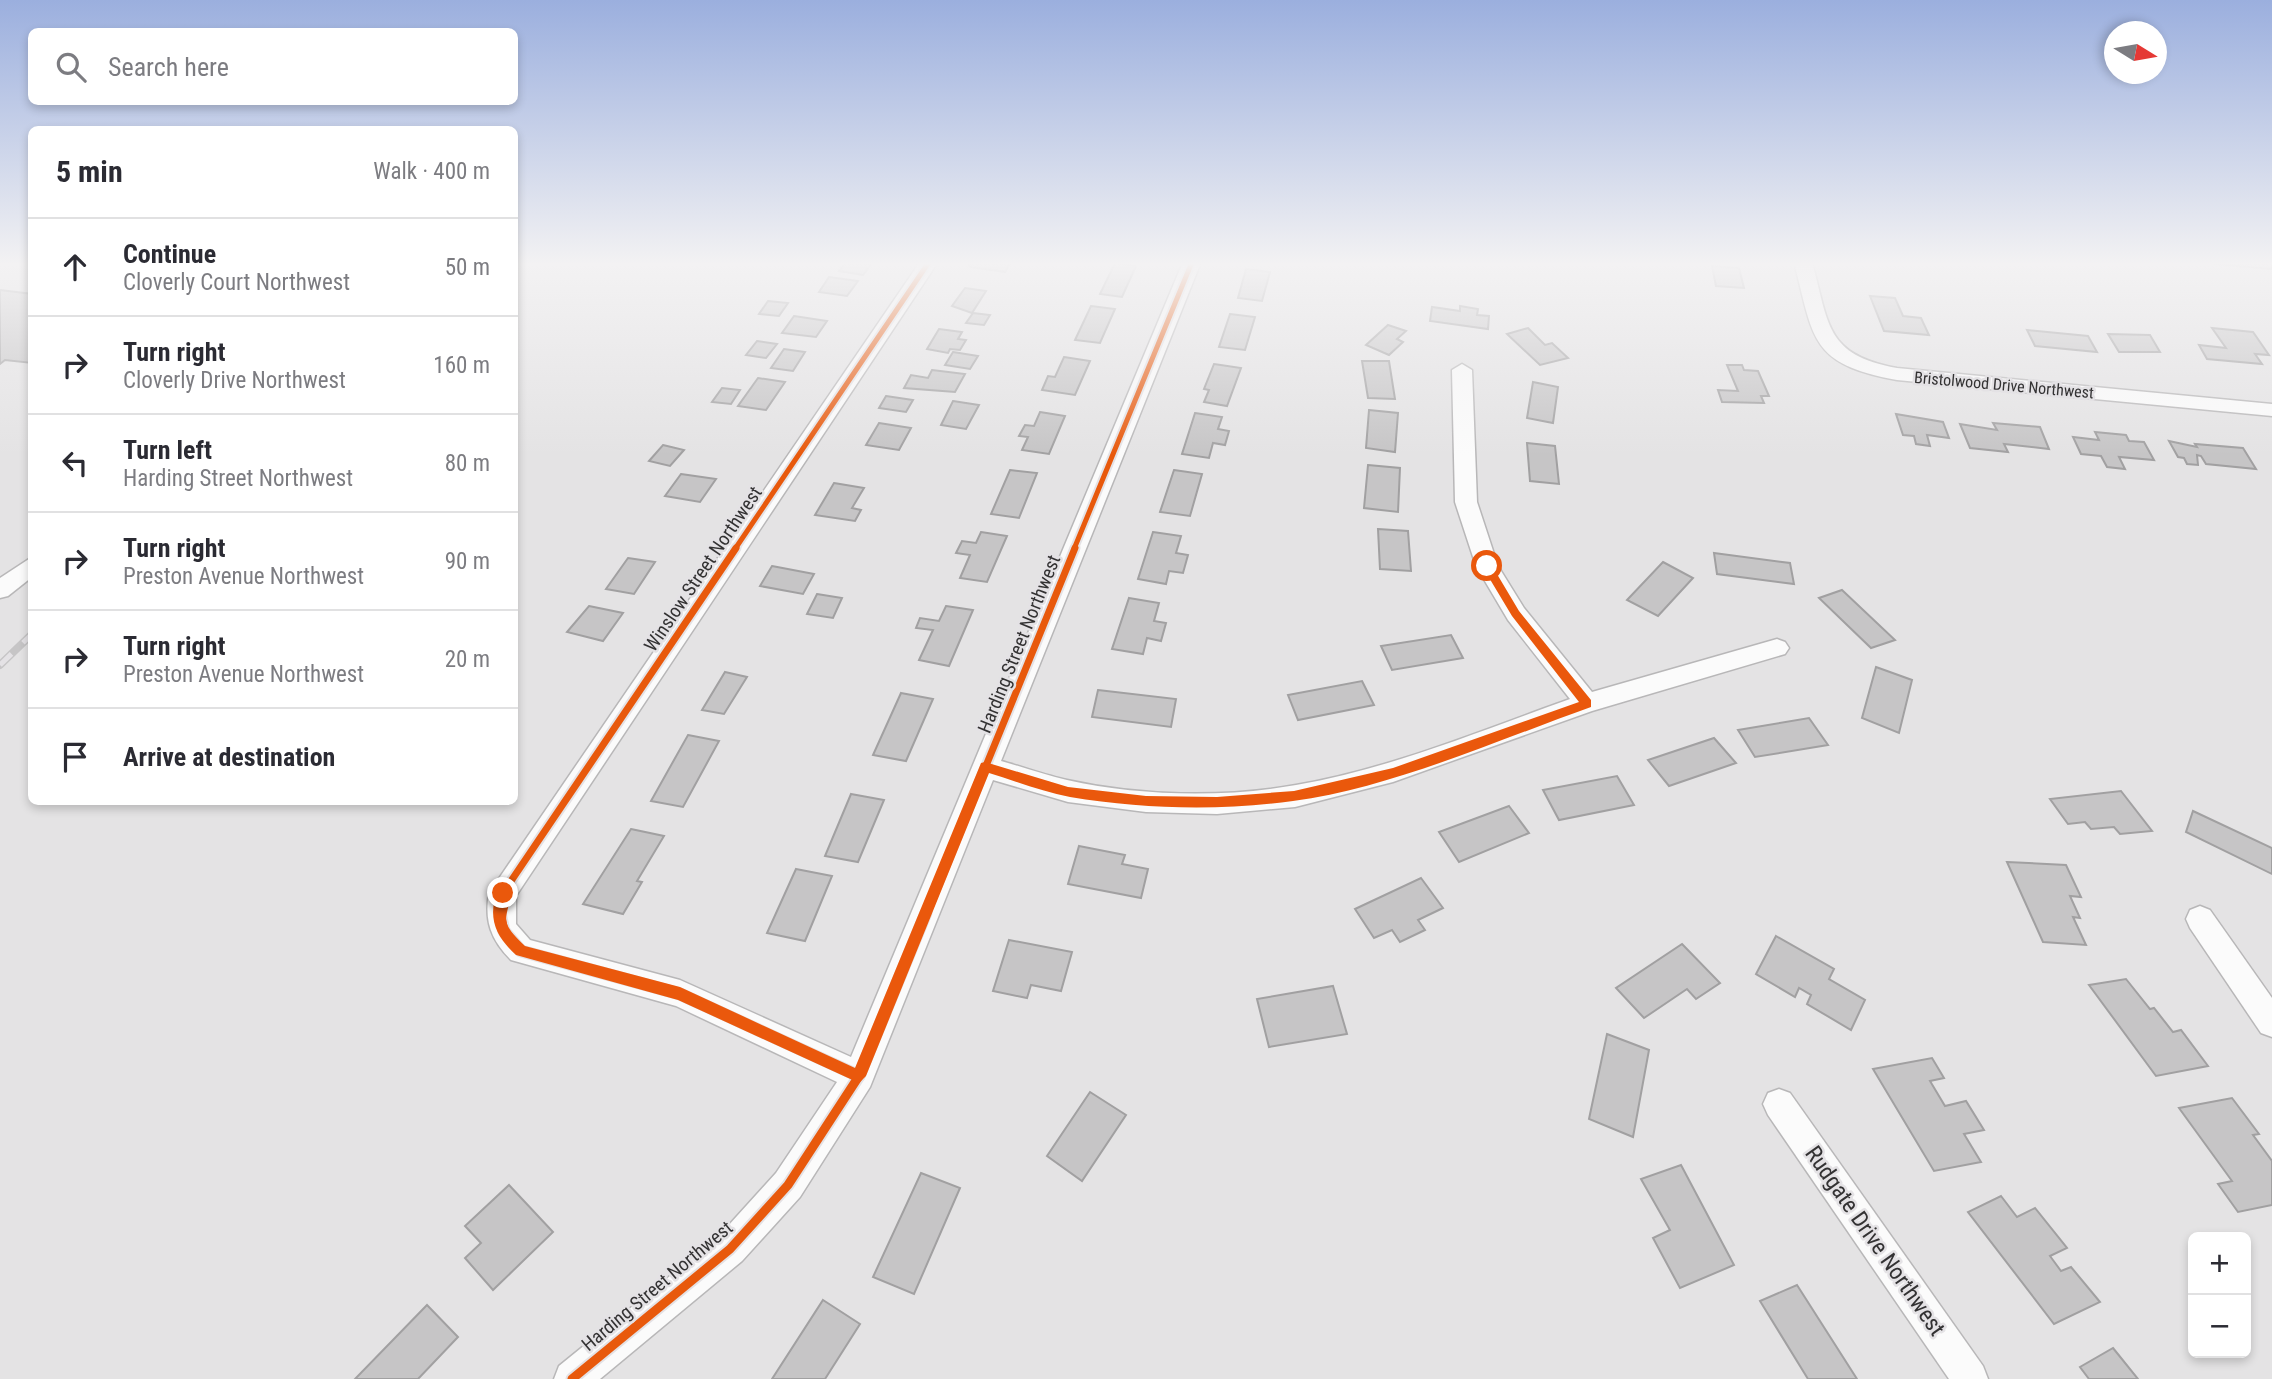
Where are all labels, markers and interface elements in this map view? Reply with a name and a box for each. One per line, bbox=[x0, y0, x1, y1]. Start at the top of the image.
north arrow bbox=[2104, 21, 2167, 84]
search box bbox=[28, 28, 518, 105]
icon: search bbox=[52, 48, 90, 86]
text: Search here bbox=[108, 52, 229, 82]
text: 5 min bbox=[56, 154, 123, 189]
text: Walk · 400 m bbox=[373, 158, 490, 185]
text: Continue bbox=[123, 239, 216, 269]
icon: ahead bbox=[56, 248, 94, 286]
text: 50 m bbox=[445, 254, 490, 281]
text: Cloverly Court Northwest bbox=[123, 269, 350, 296]
text: Turn right bbox=[123, 337, 225, 367]
icon: right bbox=[56, 346, 94, 384]
text: 160 m bbox=[433, 352, 490, 379]
text: Cloverly Drive Northwest bbox=[123, 367, 346, 394]
street label: Bristolwood Drive Northwest bbox=[1913, 368, 2095, 402]
text: Turn left bbox=[123, 435, 212, 465]
icon: left bbox=[56, 444, 94, 482]
text: 80 m bbox=[445, 450, 490, 477]
text: Harding Street Northwest bbox=[123, 465, 353, 492]
street label: Winslow Street Northwest bbox=[639, 482, 767, 656]
text: Turn right bbox=[123, 533, 225, 563]
icon: right bbox=[56, 542, 94, 580]
text: 90 m bbox=[445, 548, 490, 575]
route start bbox=[1471, 550, 1502, 581]
street label: Harding Street Northwest bbox=[973, 552, 1065, 736]
text: Preston Avenue Northwest bbox=[123, 563, 364, 590]
text: Turn right bbox=[123, 631, 225, 661]
icon: right bbox=[56, 640, 94, 678]
text: 20 m bbox=[445, 646, 490, 673]
text: Preston Avenue Northwest bbox=[123, 661, 364, 688]
icon: arrive bbox=[56, 738, 94, 776]
text: Arrive at destination bbox=[123, 742, 335, 772]
route end bbox=[487, 877, 518, 908]
street label: Rudgate Drive Northwest bbox=[1799, 1141, 1951, 1341]
street label: Harding Street Northwest bbox=[577, 1216, 737, 1356]
map controls bbox=[2188, 1232, 2251, 1358]
button: + bbox=[2188, 1232, 2251, 1295]
button: − bbox=[2188, 1295, 2251, 1358]

